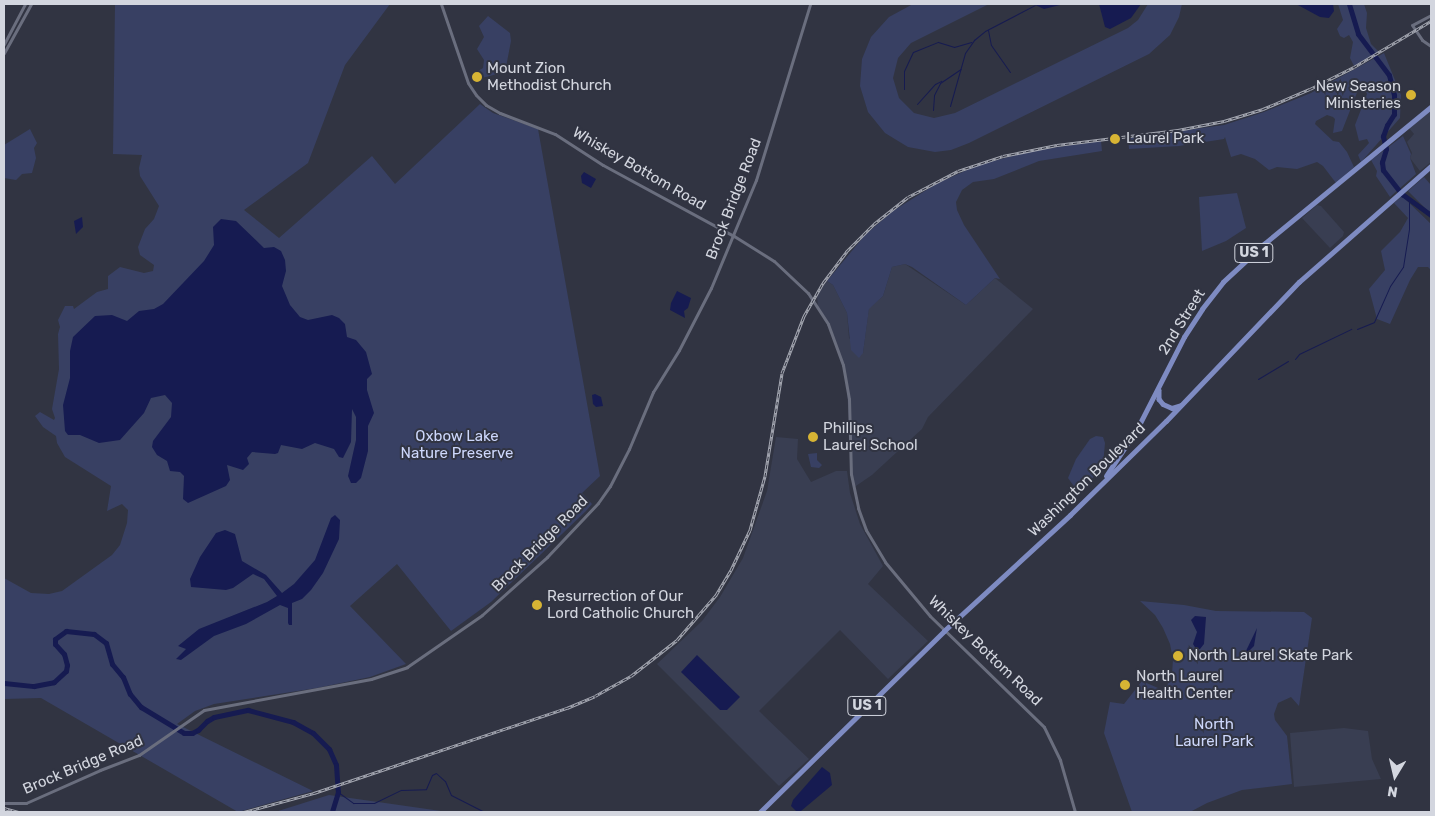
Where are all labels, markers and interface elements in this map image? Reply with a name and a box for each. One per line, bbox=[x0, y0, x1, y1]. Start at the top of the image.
place label: Mount Zion Methodist Church bbox=[487, 59, 612, 94]
marker: Mount Zion Methodist Church bbox=[471, 71, 483, 83]
place label: New Season Ministeries bbox=[1315, 77, 1401, 112]
marker: New Season Ministeries bbox=[1405, 89, 1417, 101]
street label: Whiskey Bottom Road bbox=[569, 123, 709, 215]
place label: Laurel Park bbox=[1126, 130, 1204, 148]
marker: Laurel Park bbox=[1108, 132, 1122, 146]
street label: Brock Bridge Road bbox=[703, 136, 765, 262]
road number: US 1 bbox=[1234, 242, 1274, 264]
street label: 2nd Street bbox=[1155, 286, 1209, 358]
place label: Phillips Laurel School bbox=[823, 419, 918, 454]
street label: Washington Boulevard bbox=[1025, 419, 1149, 541]
park label: Oxbow Lake Nature Preserve bbox=[401, 427, 513, 462]
marker: Phillips Laurel School bbox=[807, 431, 819, 443]
street label: Brock Bridge Road bbox=[488, 492, 592, 596]
place label: Resurrection of Our Lord Catholic Church bbox=[547, 587, 694, 622]
street label: Whiskey Bottom Road bbox=[924, 592, 1046, 710]
marker: Resurrection of Our Lord Catholic Church bbox=[531, 599, 543, 611]
place label: North Laurel Skate Park bbox=[1188, 647, 1353, 665]
marker: North Laurel Skate Park bbox=[1172, 650, 1184, 662]
place label: North Laurel Health Center bbox=[1136, 667, 1233, 702]
marker: North Laurel Health Center bbox=[1118, 678, 1132, 692]
road number: US 1 bbox=[847, 694, 887, 718]
park label: North Laurel Park bbox=[1175, 715, 1253, 750]
street label: Brock Bridge Road bbox=[20, 732, 146, 798]
north arrow bbox=[1370, 751, 1420, 801]
text: N bbox=[1386, 782, 1399, 800]

